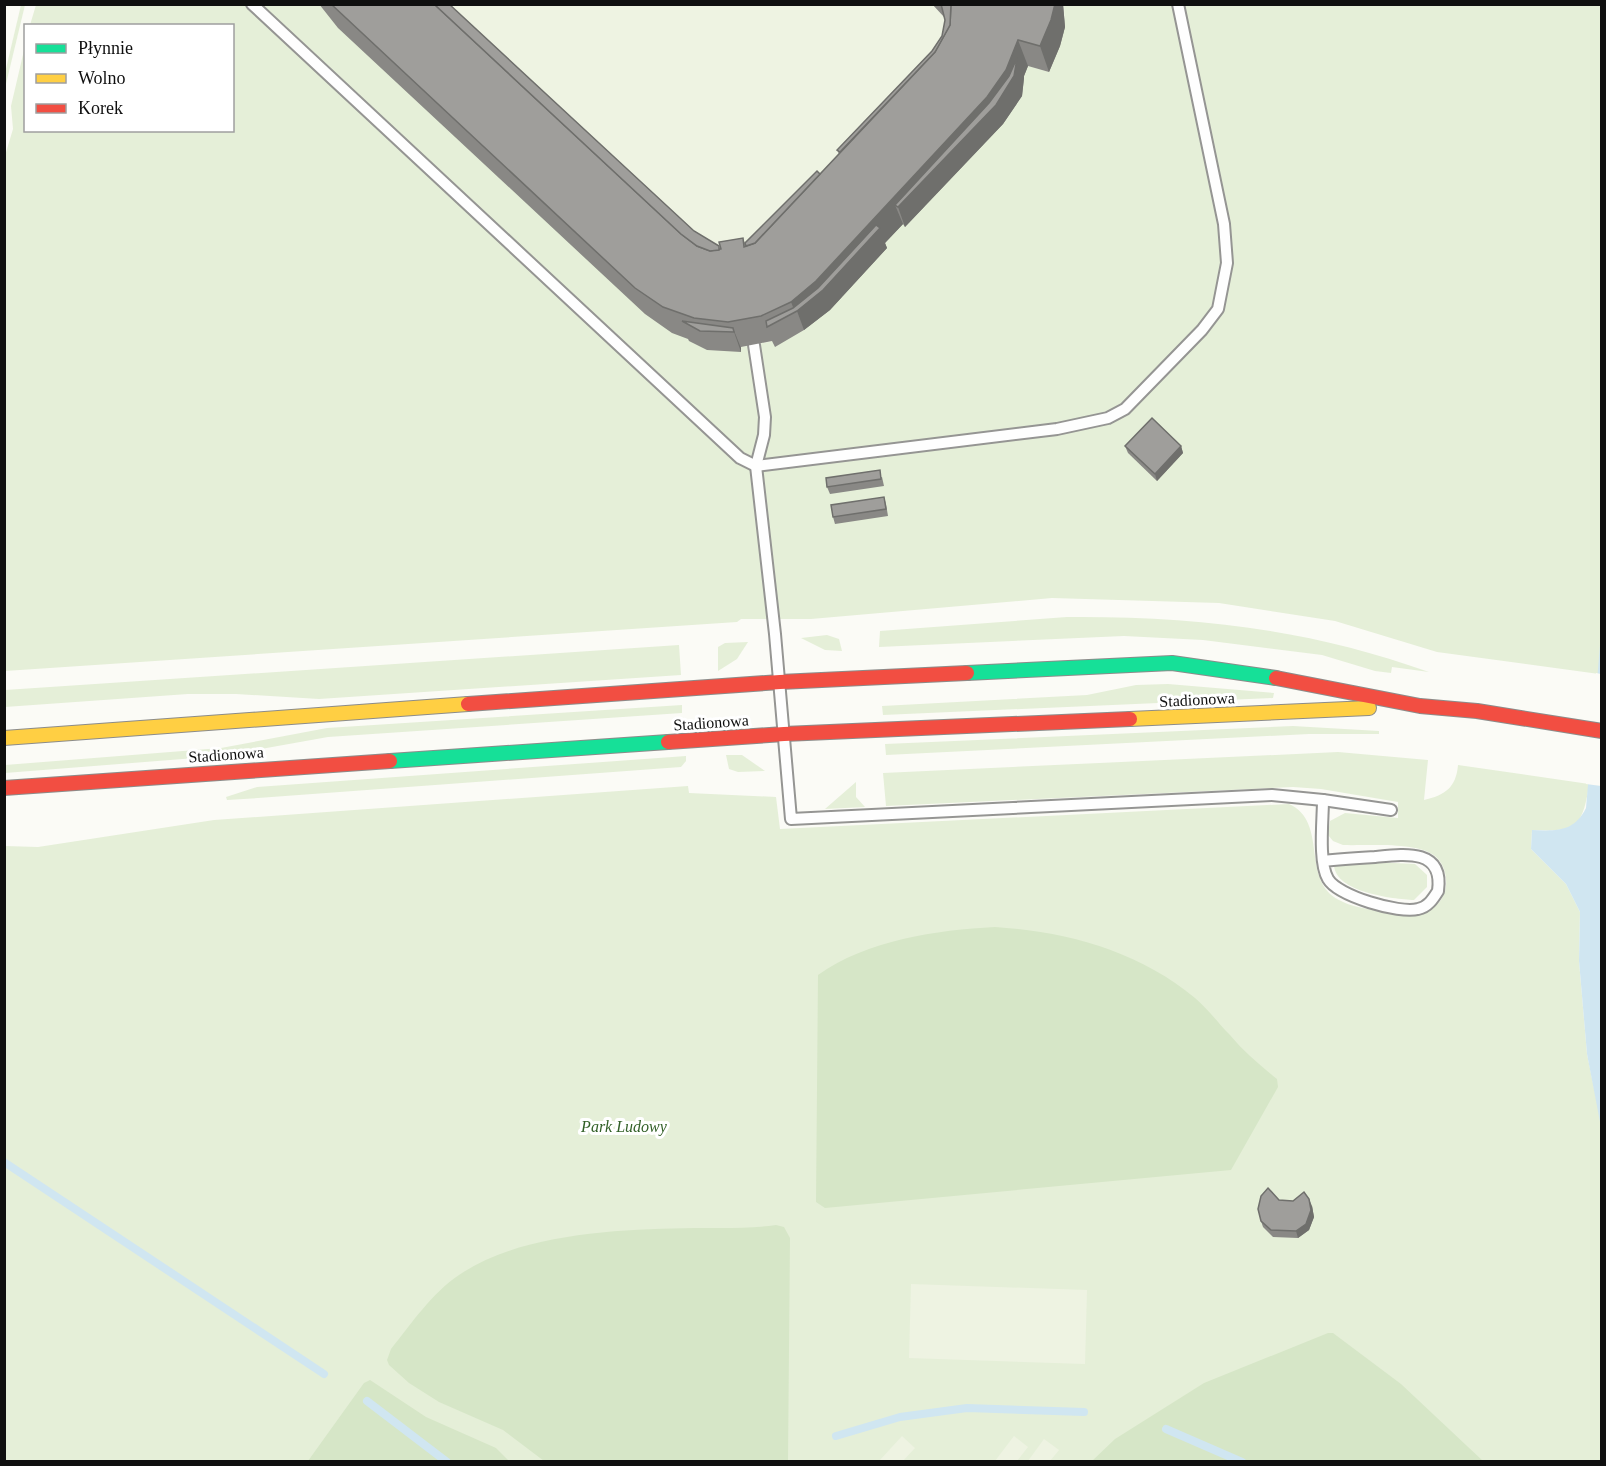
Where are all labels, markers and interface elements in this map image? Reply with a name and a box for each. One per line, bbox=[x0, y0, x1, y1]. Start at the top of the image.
legend bbox=[24, 24, 234, 132]
text: Płynnie bbox=[78, 38, 133, 58]
text: Wolno bbox=[78, 68, 126, 88]
text: Korek bbox=[78, 98, 123, 118]
street label: Stadionowa bbox=[1159, 689, 1235, 710]
street label: Stadionowa bbox=[673, 711, 749, 734]
street label: Stadionowa bbox=[188, 743, 264, 766]
park label: Park Ludowy bbox=[580, 1118, 668, 1136]

